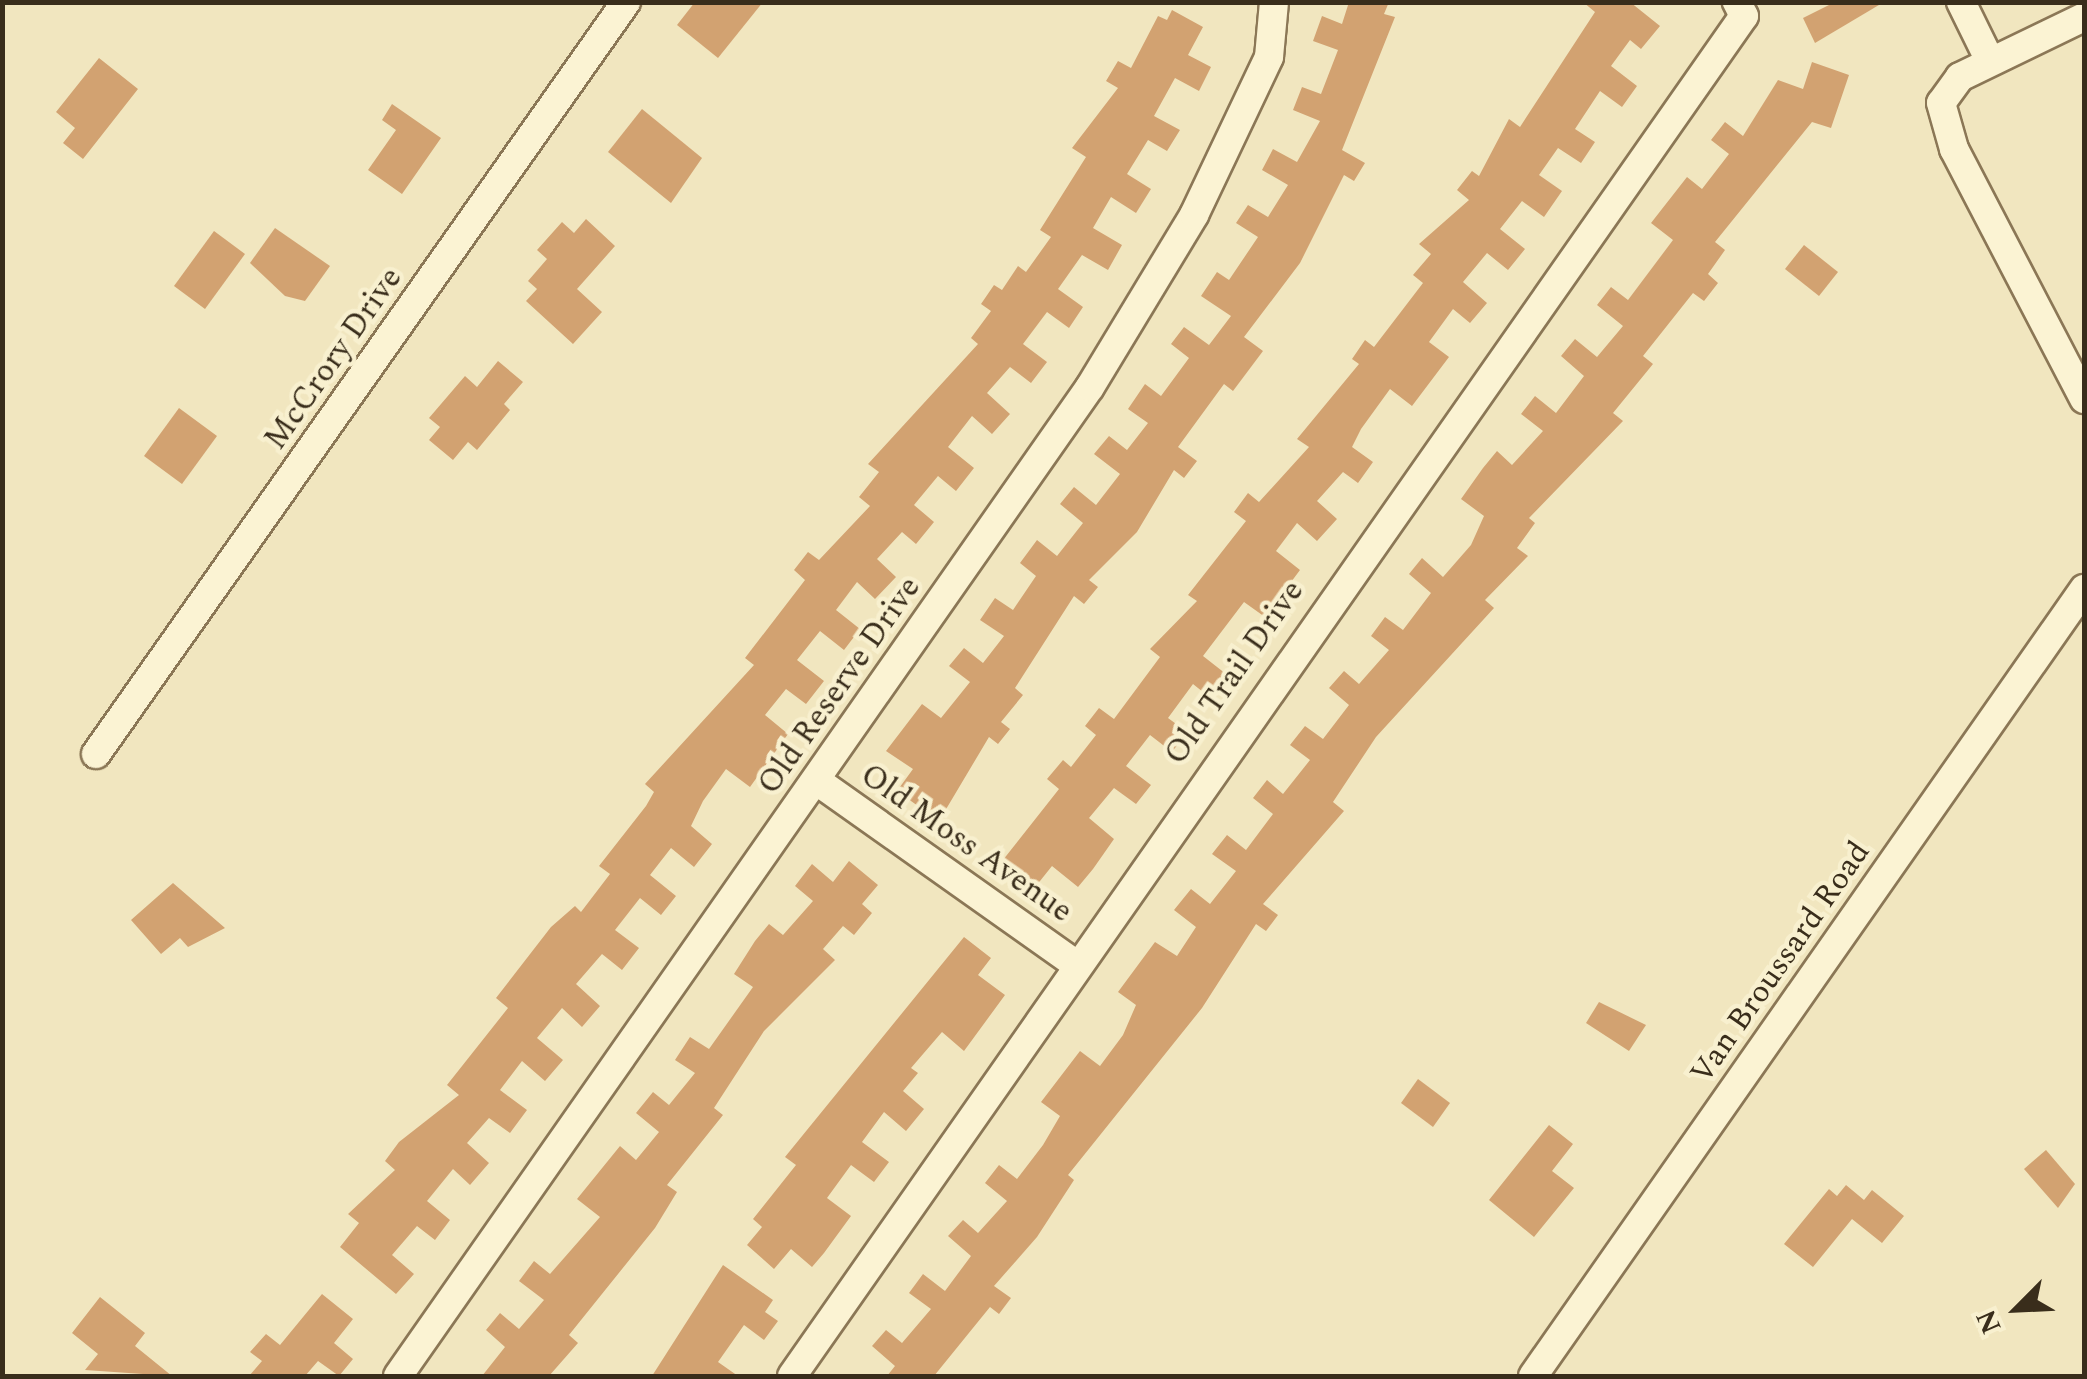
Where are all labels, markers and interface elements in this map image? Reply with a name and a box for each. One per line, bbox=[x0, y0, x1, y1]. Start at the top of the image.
street label: McCrory Drive bbox=[257, 260, 411, 458]
street label: Old Reserve Drive bbox=[751, 570, 929, 802]
street label: Old Trail Drive bbox=[1157, 573, 1313, 773]
street label: Old Moss Avenue bbox=[853, 757, 1079, 931]
street label: Van Broussard Road bbox=[1683, 834, 1879, 1092]
north arrow bbox=[1967, 1259, 2067, 1359]
text: N bbox=[1965, 1302, 2013, 1341]

